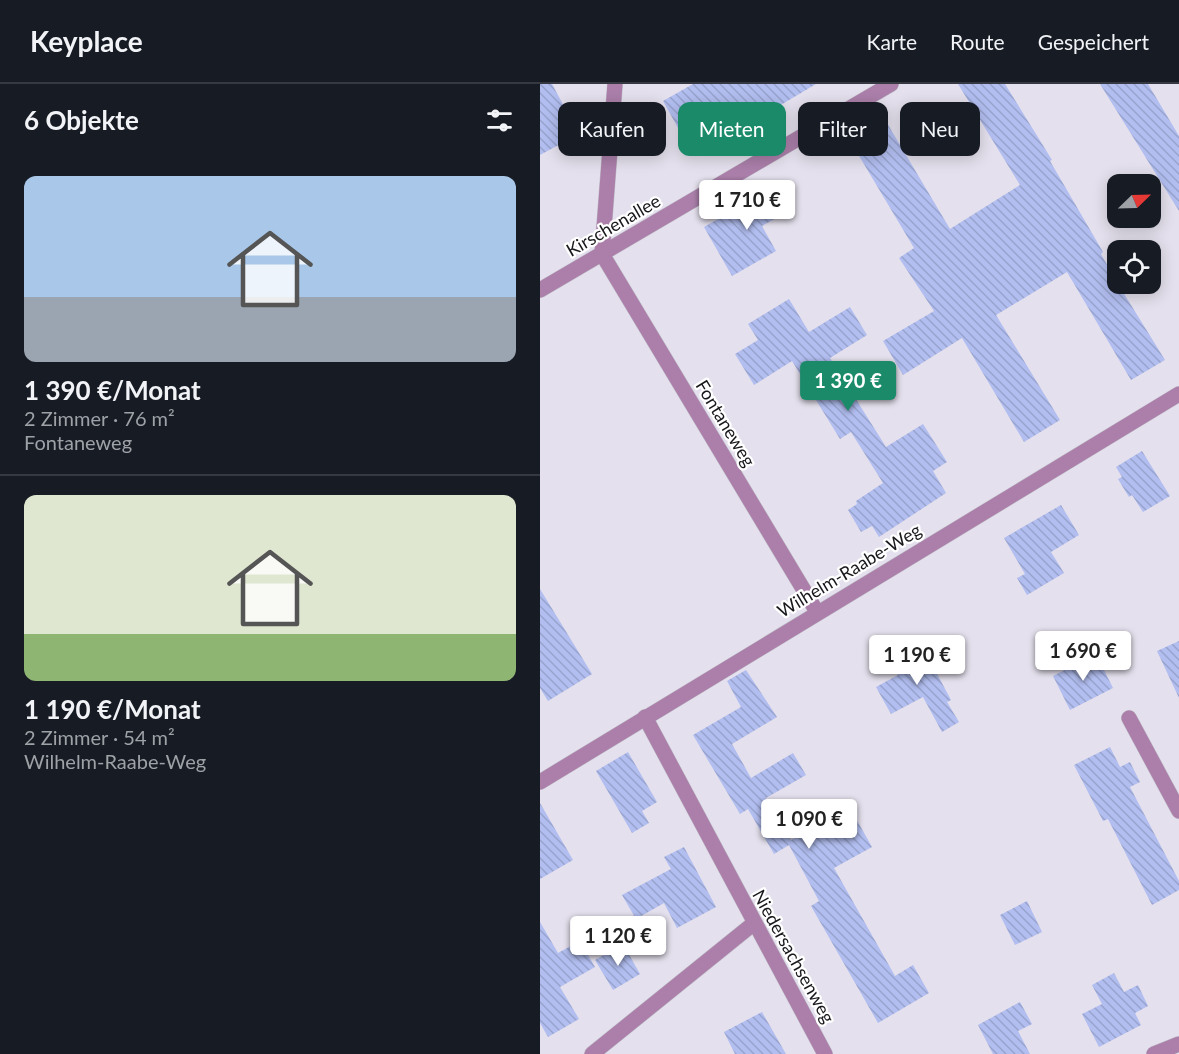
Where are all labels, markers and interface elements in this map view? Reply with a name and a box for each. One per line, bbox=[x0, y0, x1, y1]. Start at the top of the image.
text: Keyplace bbox=[30, 24, 143, 58]
text: Karte bbox=[867, 29, 917, 54]
text: Route bbox=[950, 29, 1005, 54]
text: Gespeichert bbox=[1038, 29, 1149, 54]
chip: Kaufen bbox=[558, 102, 666, 156]
chip: Mieten bbox=[678, 102, 786, 156]
chip: Filter bbox=[798, 102, 888, 156]
chip: Neu bbox=[900, 102, 980, 156]
text: 6 Objekte bbox=[24, 104, 139, 136]
icon: filters bbox=[483, 104, 516, 137]
north arrow bbox=[1107, 174, 1161, 228]
map controls bbox=[1107, 174, 1161, 294]
pin: 1 710 € bbox=[692, 180, 802, 231]
text: 1 710 € bbox=[713, 187, 781, 211]
street label: Kirschenallee bbox=[562, 189, 664, 261]
icon: home bbox=[216, 215, 324, 323]
button: locate bbox=[1107, 240, 1161, 294]
pin: 1 390 € bbox=[793, 361, 903, 412]
text: 1 390 € bbox=[814, 368, 882, 392]
text: 1 390 €/Monat bbox=[24, 374, 201, 406]
street label: Fontaneweg bbox=[692, 376, 760, 470]
text: 2 Zimmer · 76 m² bbox=[24, 406, 175, 430]
text: Fontaneweg bbox=[24, 430, 132, 454]
street label: Wilhelm-Raabe-Weg bbox=[773, 518, 925, 622]
icon: home bbox=[216, 534, 324, 642]
pin: 1 690 € bbox=[1028, 631, 1138, 682]
pin: 1 190 € bbox=[862, 635, 972, 686]
text: 1 690 € bbox=[1049, 638, 1117, 662]
text: 1 190 € bbox=[883, 642, 951, 666]
text: 1 190 €/Monat bbox=[24, 693, 201, 725]
text: 2 Zimmer · 54 m² bbox=[24, 725, 175, 749]
text: Wilhelm-Raabe-Weg bbox=[24, 749, 206, 773]
pin: 1 090 € bbox=[754, 799, 864, 850]
text: 1 090 € bbox=[775, 806, 843, 830]
street label: Niedersachsenweg bbox=[748, 885, 840, 1027]
pin: 1 120 € bbox=[563, 916, 673, 967]
text: 1 120 € bbox=[584, 923, 652, 947]

